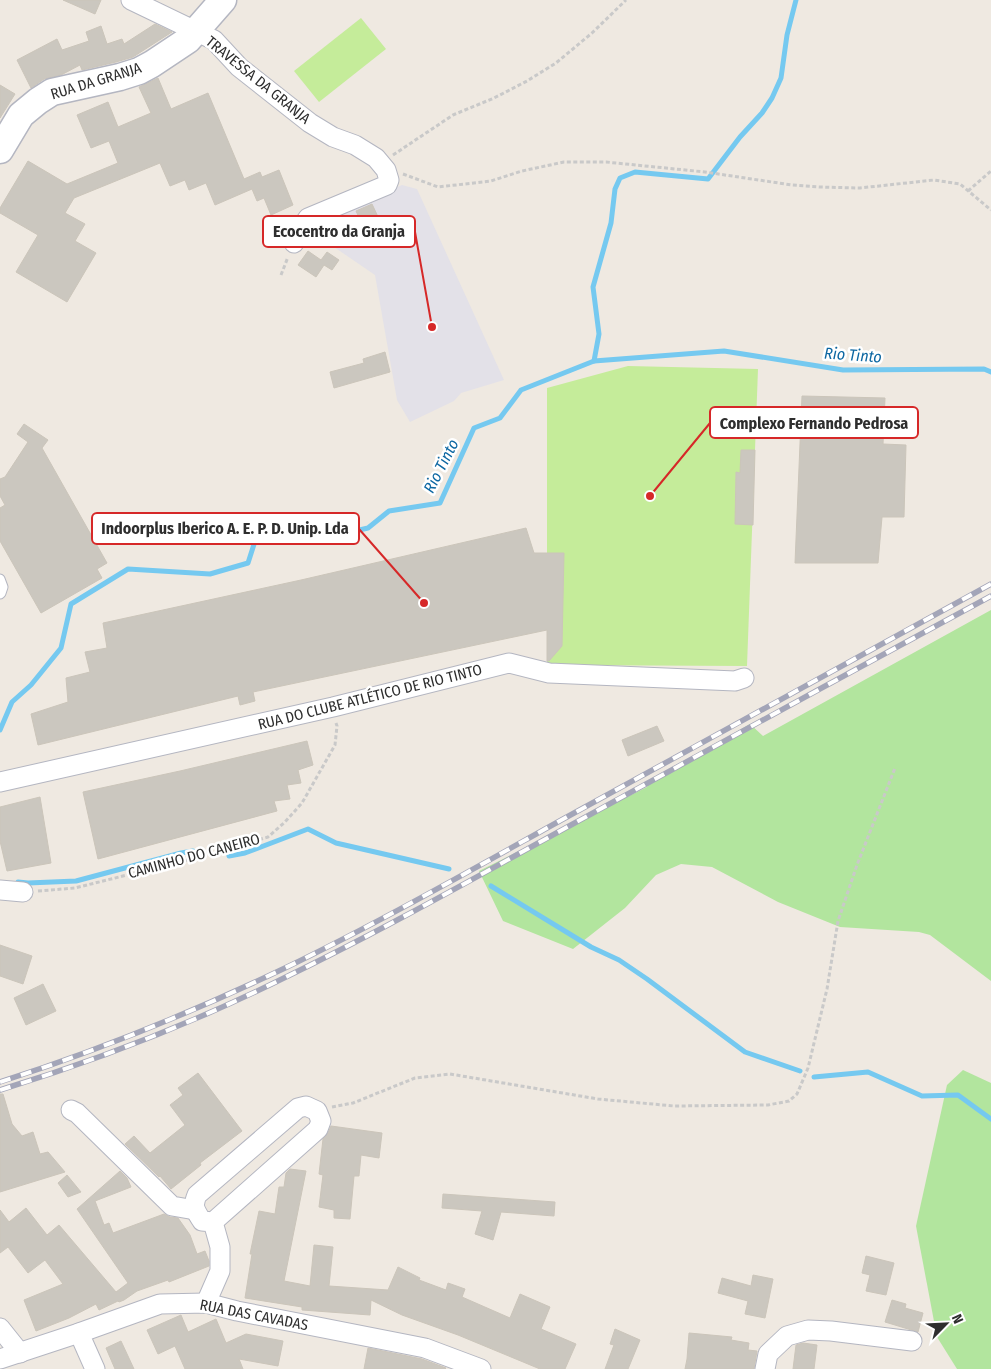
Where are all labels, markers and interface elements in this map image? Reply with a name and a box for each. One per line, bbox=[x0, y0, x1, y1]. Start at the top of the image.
street label: TRAVESSA DA GRANJA bbox=[202, 32, 314, 128]
street label: RUA DA GRANJA bbox=[48, 59, 144, 103]
callout: Ecocentro da Granja bbox=[263, 216, 415, 247]
text: Ecocentro da Granja bbox=[273, 222, 405, 241]
water label: Rio Tinto bbox=[823, 344, 883, 366]
callout: Complexo Fernando Pedrosa bbox=[710, 407, 918, 438]
text: Complexo Fernando Pedrosa bbox=[720, 414, 908, 433]
water label: Rio Tinto bbox=[419, 436, 463, 496]
callout: Indoorplus Iberico A. E. P. D. Unip. Lda bbox=[92, 513, 359, 544]
text: Indoorplus Iberico A. E. P. D. Unip. Lda bbox=[101, 519, 349, 538]
street label: RUA DO CLUBE ATLÉTICO DE RIO TINTO bbox=[256, 660, 484, 734]
street label: CAMINHO DO CANEIRO bbox=[126, 830, 262, 882]
street label: RUA DAS CAVADAS bbox=[198, 1296, 310, 1334]
north arrow bbox=[921, 1299, 971, 1349]
text: N bbox=[948, 1312, 967, 1326]

